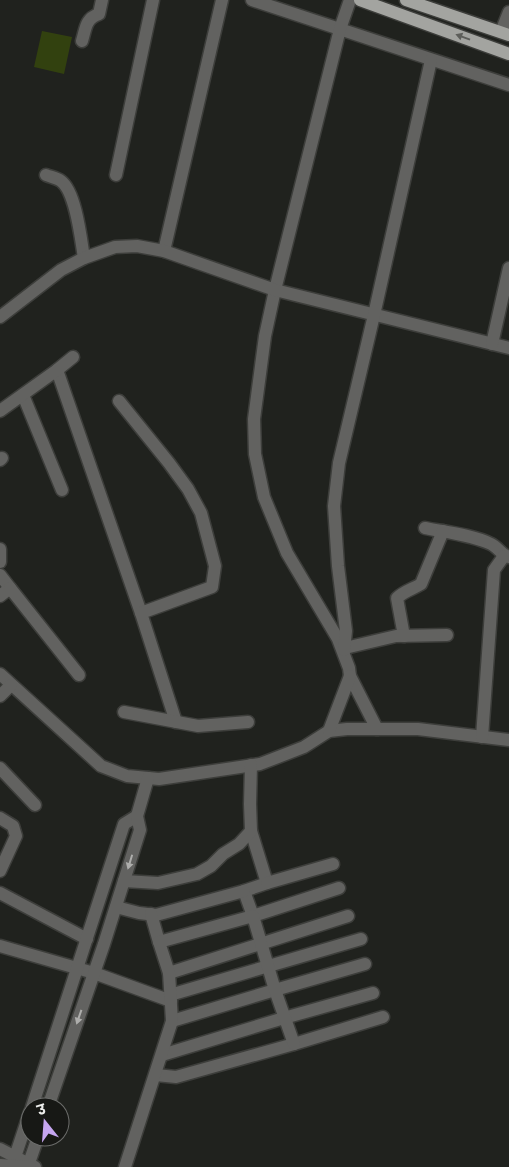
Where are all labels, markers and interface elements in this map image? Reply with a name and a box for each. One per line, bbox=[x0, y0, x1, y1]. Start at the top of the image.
one-way arrow bbox=[455, 33, 470, 41]
one-way arrow bbox=[125, 855, 133, 870]
one-way arrow bbox=[75, 1010, 83, 1025]
north arrow bbox=[20, 1097, 70, 1147]
text: उ bbox=[34, 1099, 49, 1121]

